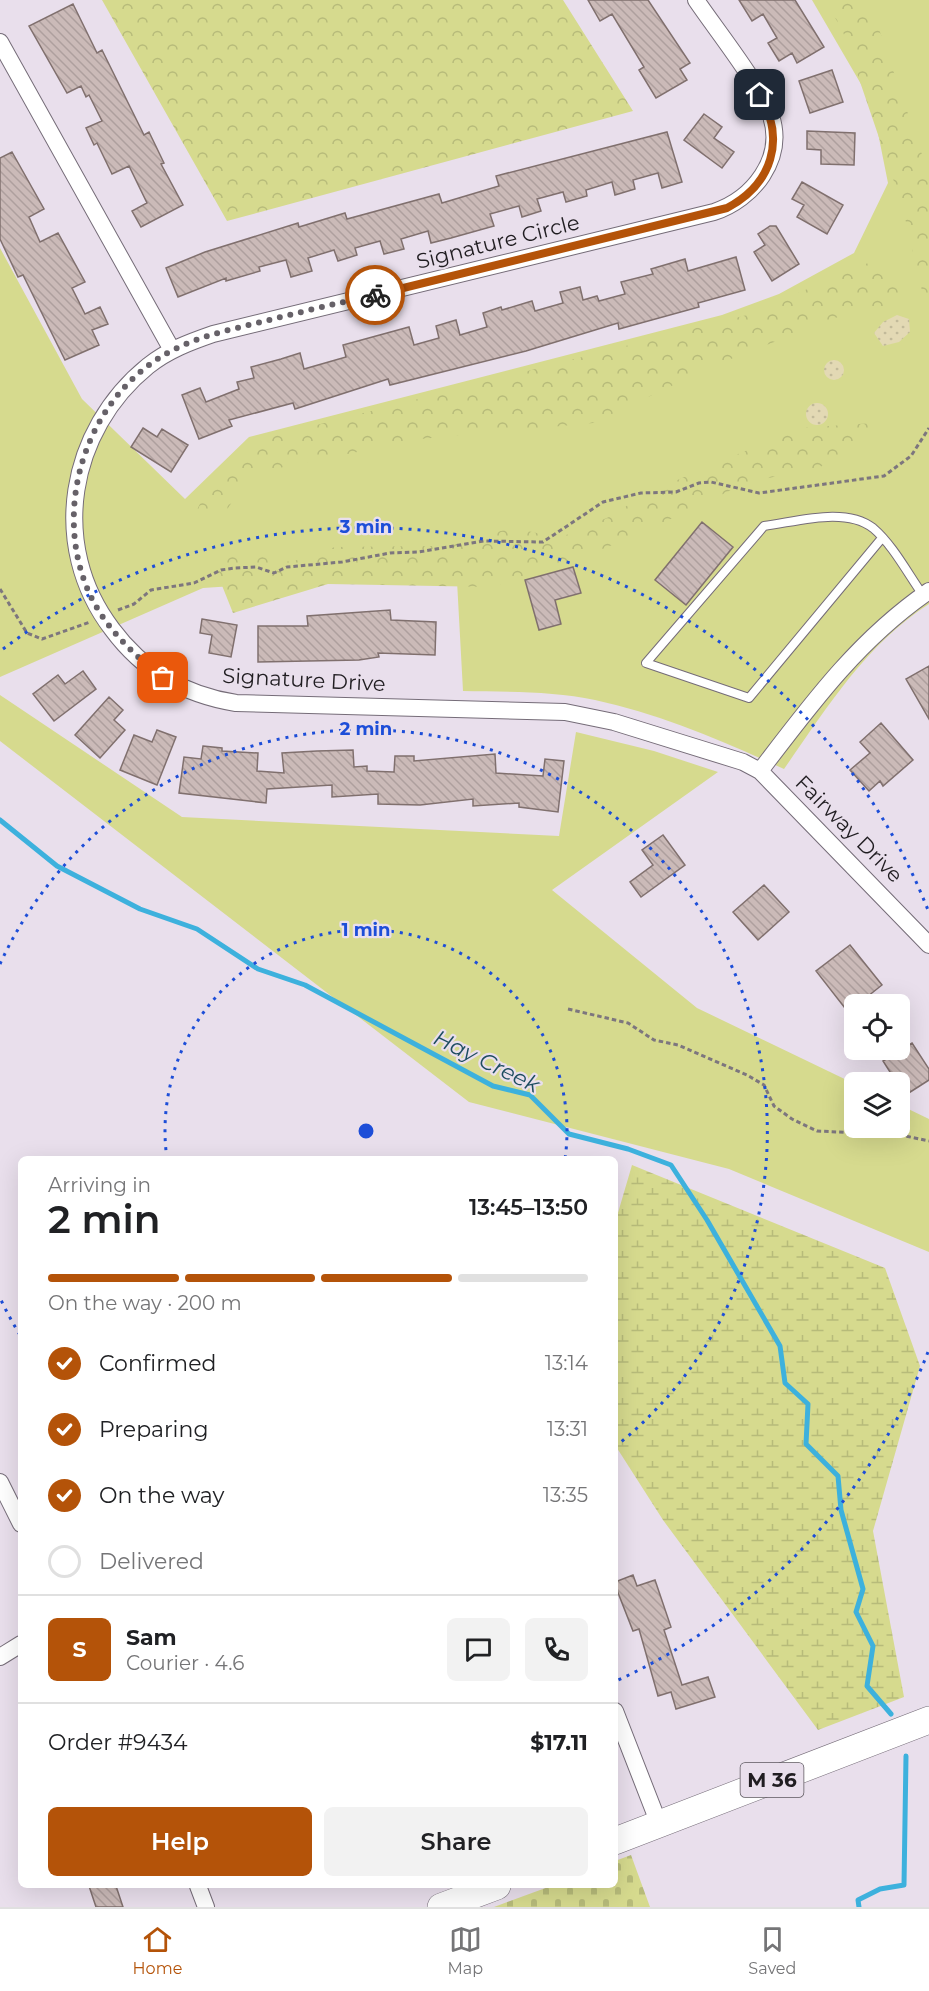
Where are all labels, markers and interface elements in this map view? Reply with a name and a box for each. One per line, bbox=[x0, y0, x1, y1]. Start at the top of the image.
pin bbox=[734, 69, 785, 120]
icon: home bbox=[743, 78, 776, 111]
street label: Signature Circle bbox=[414, 209, 582, 274]
courier bbox=[345, 265, 405, 325]
icon: bike bbox=[359, 279, 392, 312]
text: 3 min bbox=[339, 516, 392, 538]
pin bbox=[137, 652, 188, 703]
icon: bag bbox=[146, 661, 179, 694]
street label: Signature Drive bbox=[222, 663, 386, 696]
text: 2 min bbox=[340, 718, 392, 740]
street label: Fairway Drive bbox=[790, 770, 908, 888]
text: 1 min bbox=[342, 919, 390, 941]
map controls bbox=[844, 994, 910, 1138]
button: locate bbox=[844, 994, 910, 1060]
water label: Hay Creek bbox=[429, 1024, 545, 1099]
button: layers bbox=[844, 1072, 910, 1138]
centre of rings bbox=[356, 1121, 376, 1141]
text: Arriving in bbox=[48, 1173, 151, 1197]
text: 13:45–13:50 bbox=[469, 1194, 588, 1221]
text: 2 min bbox=[48, 1195, 161, 1243]
text: On the way · 200 m bbox=[48, 1291, 242, 1315]
icon: check bbox=[48, 1347, 81, 1380]
text: Confirmed bbox=[99, 1350, 216, 1377]
text: 13:14 bbox=[545, 1351, 588, 1375]
icon: check bbox=[48, 1413, 81, 1446]
text: Preparing bbox=[99, 1416, 208, 1443]
text: 13:31 bbox=[547, 1417, 588, 1441]
icon: check bbox=[48, 1479, 81, 1512]
text: On the way bbox=[99, 1482, 224, 1509]
text: 13:35 bbox=[543, 1483, 588, 1507]
text: Delivered bbox=[99, 1548, 204, 1575]
button: chat bbox=[447, 1618, 510, 1681]
button: phone bbox=[525, 1618, 588, 1681]
text: Sam bbox=[126, 1624, 177, 1651]
text: S bbox=[72, 1636, 87, 1663]
text: Courier · 4.6 bbox=[126, 1651, 244, 1675]
text: Order #9434 bbox=[48, 1729, 188, 1756]
text: $17.11 bbox=[530, 1729, 588, 1756]
road number: M 36 bbox=[740, 1763, 804, 1797]
button: Help bbox=[48, 1807, 312, 1876]
button: Share bbox=[324, 1807, 588, 1876]
tab: Home bbox=[133, 1923, 182, 1978]
tab: Map bbox=[448, 1923, 483, 1978]
tab: Saved bbox=[748, 1923, 796, 1978]

